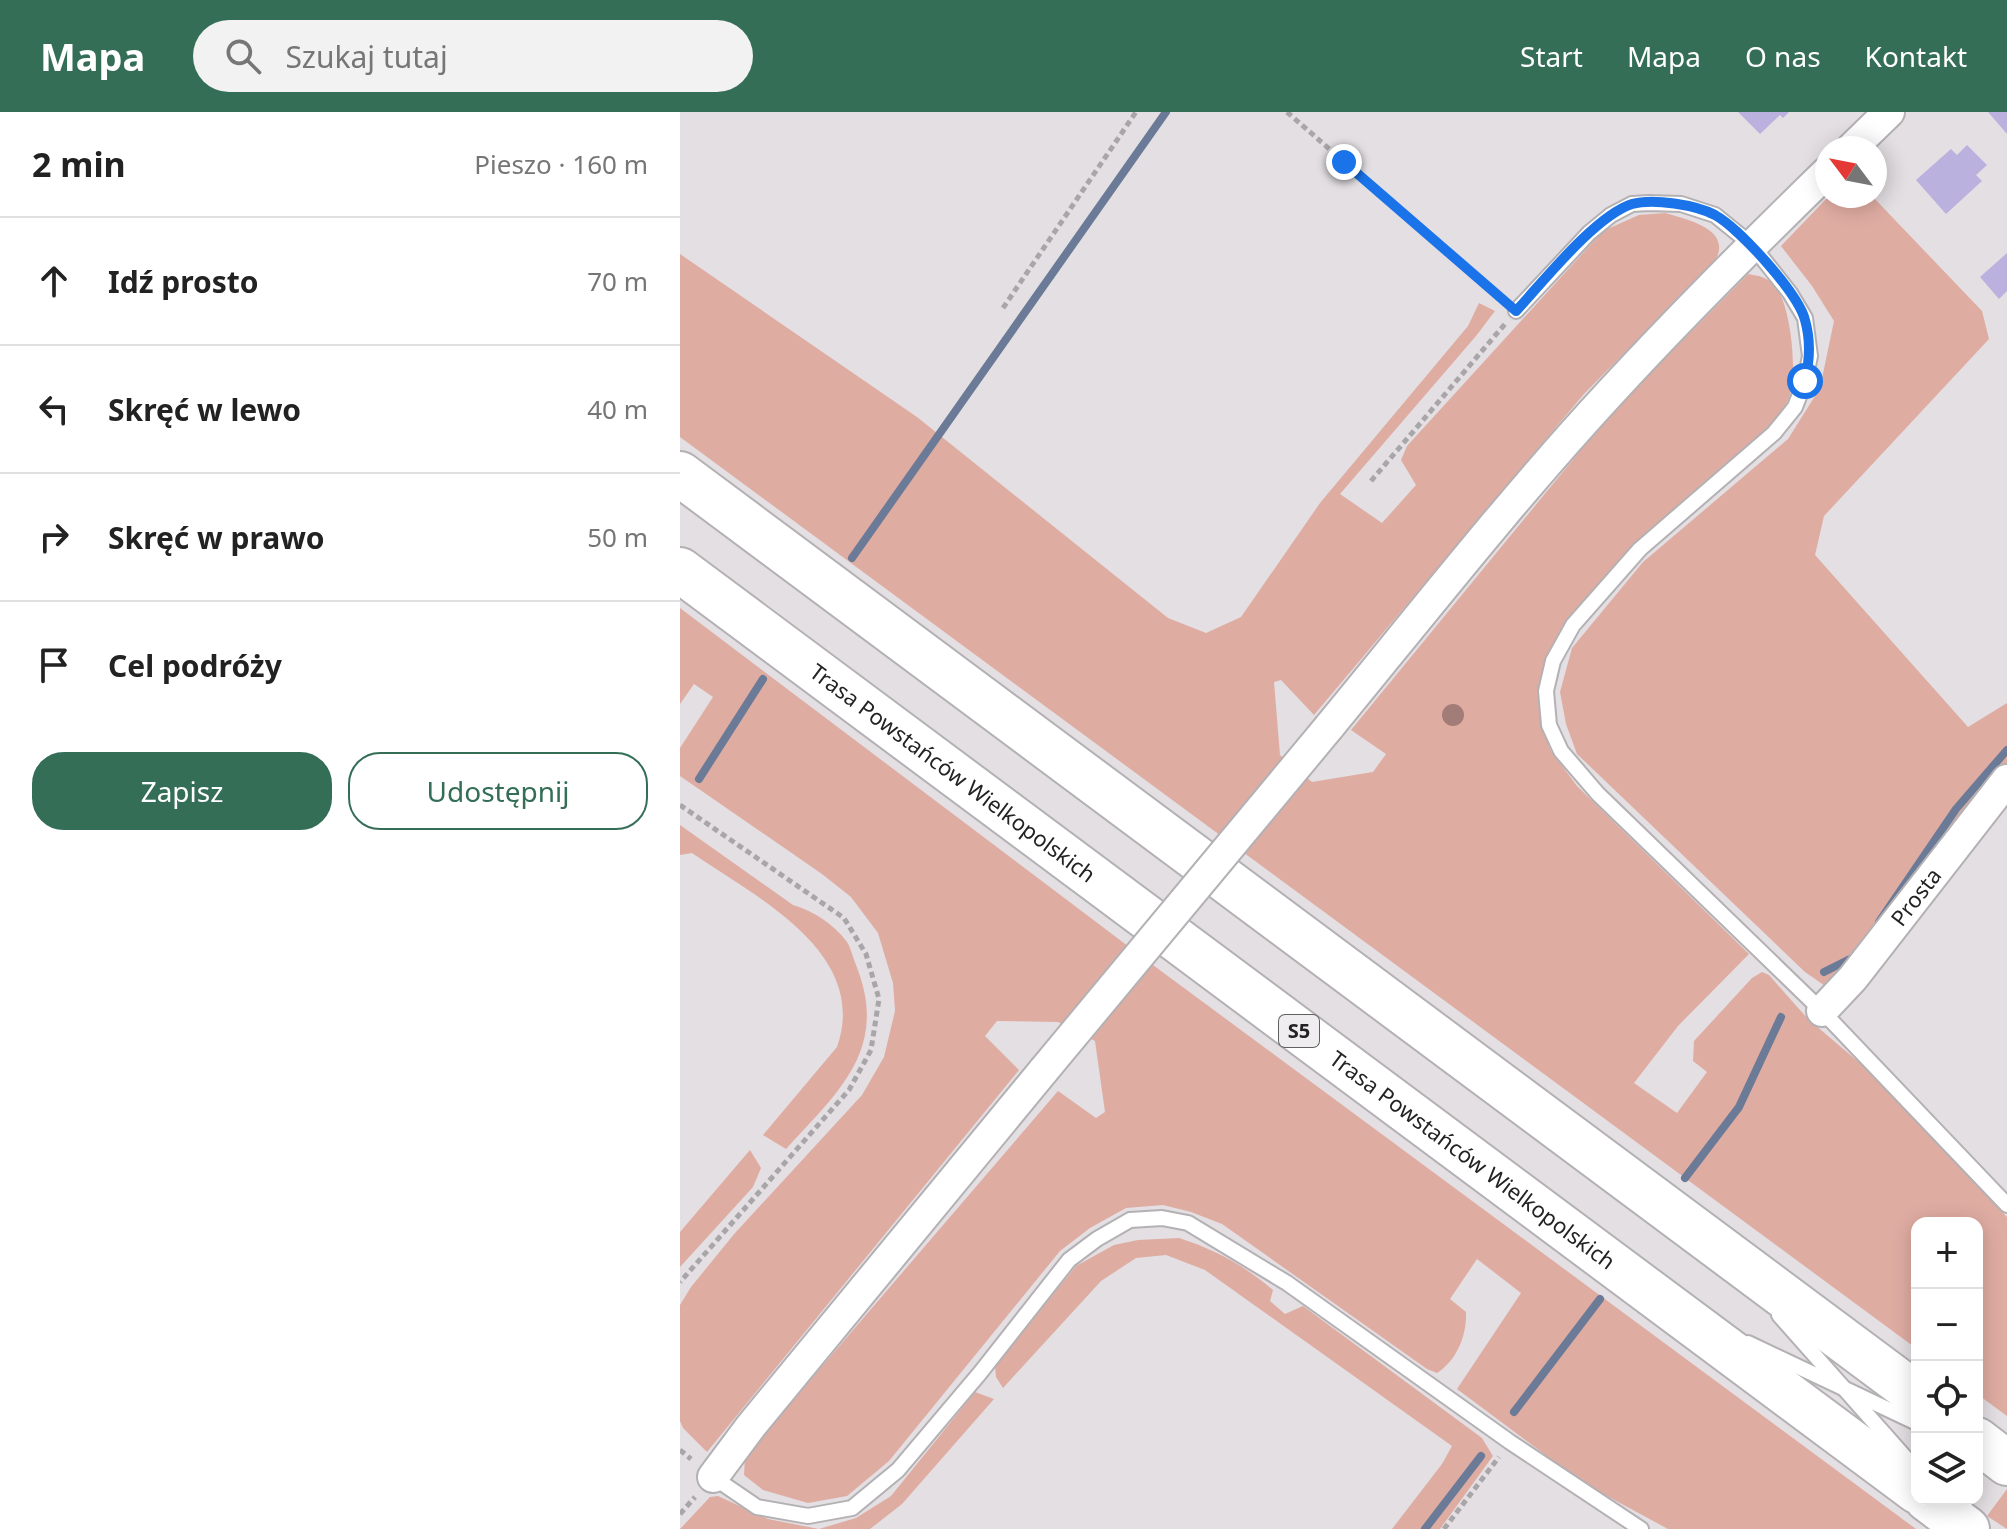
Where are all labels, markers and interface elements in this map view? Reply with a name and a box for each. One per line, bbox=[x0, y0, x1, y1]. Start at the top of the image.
search box bbox=[193, 20, 753, 92]
text: Mapa bbox=[40, 30, 145, 82]
icon: search bbox=[221, 34, 265, 78]
text: Szukaj tutaj bbox=[285, 36, 448, 77]
text: Start bbox=[1520, 37, 1583, 75]
text: Mapa bbox=[1627, 37, 1701, 75]
text: O nas bbox=[1745, 37, 1821, 75]
text: Kontakt bbox=[1865, 37, 1967, 75]
north arrow bbox=[1815, 136, 1887, 208]
text: 2 min bbox=[32, 141, 126, 187]
route end bbox=[1326, 144, 1362, 180]
text: Pieszo · 160 m bbox=[474, 146, 648, 182]
icon: ahead bbox=[32, 259, 76, 303]
text: Idź prosto bbox=[108, 261, 259, 302]
text: 70 m bbox=[587, 263, 648, 299]
route start bbox=[1787, 363, 1823, 399]
icon: left bbox=[32, 387, 76, 431]
text: Skręć w lewo bbox=[108, 389, 301, 430]
text: 40 m bbox=[587, 391, 648, 427]
icon: right bbox=[32, 515, 76, 559]
text: Skręć w prawo bbox=[108, 517, 325, 558]
text: 50 m bbox=[587, 519, 648, 555]
icon: arrive bbox=[32, 643, 76, 687]
text: Cel podróży bbox=[108, 645, 282, 686]
street label: Trasa Powstańców Wielkopolskich bbox=[804, 656, 1102, 889]
button: Zapisz bbox=[32, 752, 332, 830]
button: Udostępnij bbox=[348, 752, 648, 830]
street label: Prosta bbox=[1883, 861, 1947, 932]
road number: S5 bbox=[1279, 1015, 1319, 1047]
street label: Trasa Powstańców Wielkopolskich bbox=[1324, 1043, 1622, 1276]
map controls bbox=[1911, 1217, 1983, 1505]
button: + bbox=[1911, 1217, 1983, 1289]
button: − bbox=[1911, 1289, 1983, 1361]
button: locate bbox=[1911, 1361, 1983, 1433]
button: layers bbox=[1911, 1433, 1983, 1505]

